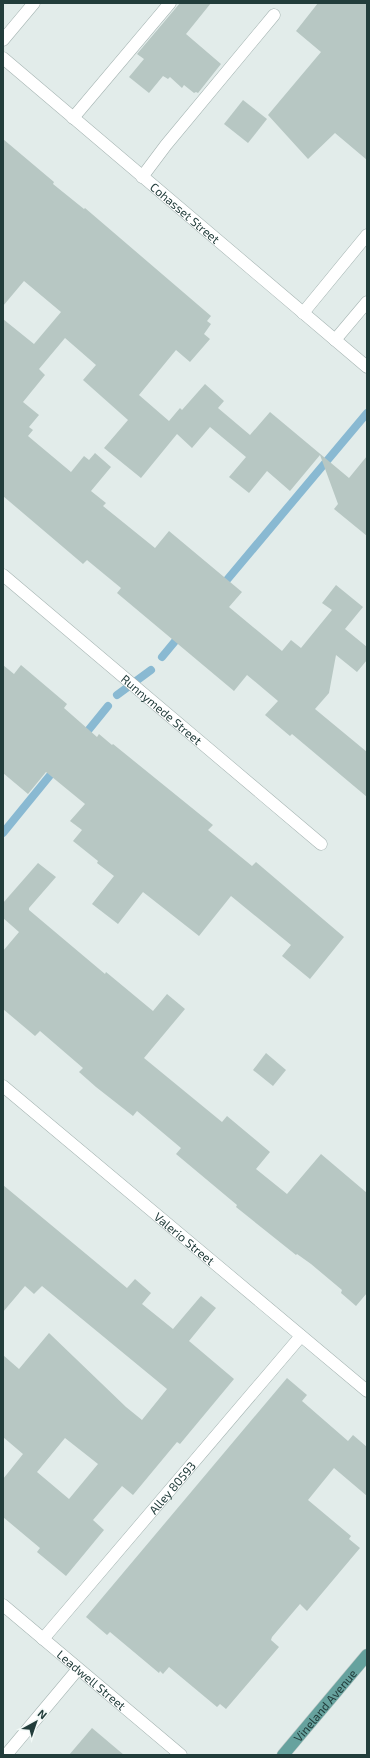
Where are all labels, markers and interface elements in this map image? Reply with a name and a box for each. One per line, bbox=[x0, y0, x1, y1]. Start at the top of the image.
street label: Cohasset Street bbox=[148, 179, 223, 246]
street label: Runnymede Street bbox=[119, 671, 205, 748]
street label: Valerio Street bbox=[152, 1209, 218, 1268]
street label: Alley 80593 bbox=[146, 1458, 198, 1517]
street label: Leadwell Street bbox=[55, 1647, 129, 1713]
street label: Vineland Avenue bbox=[290, 1666, 359, 1744]
north arrow bbox=[16, 1702, 56, 1742]
text: N bbox=[36, 1706, 50, 1722]

